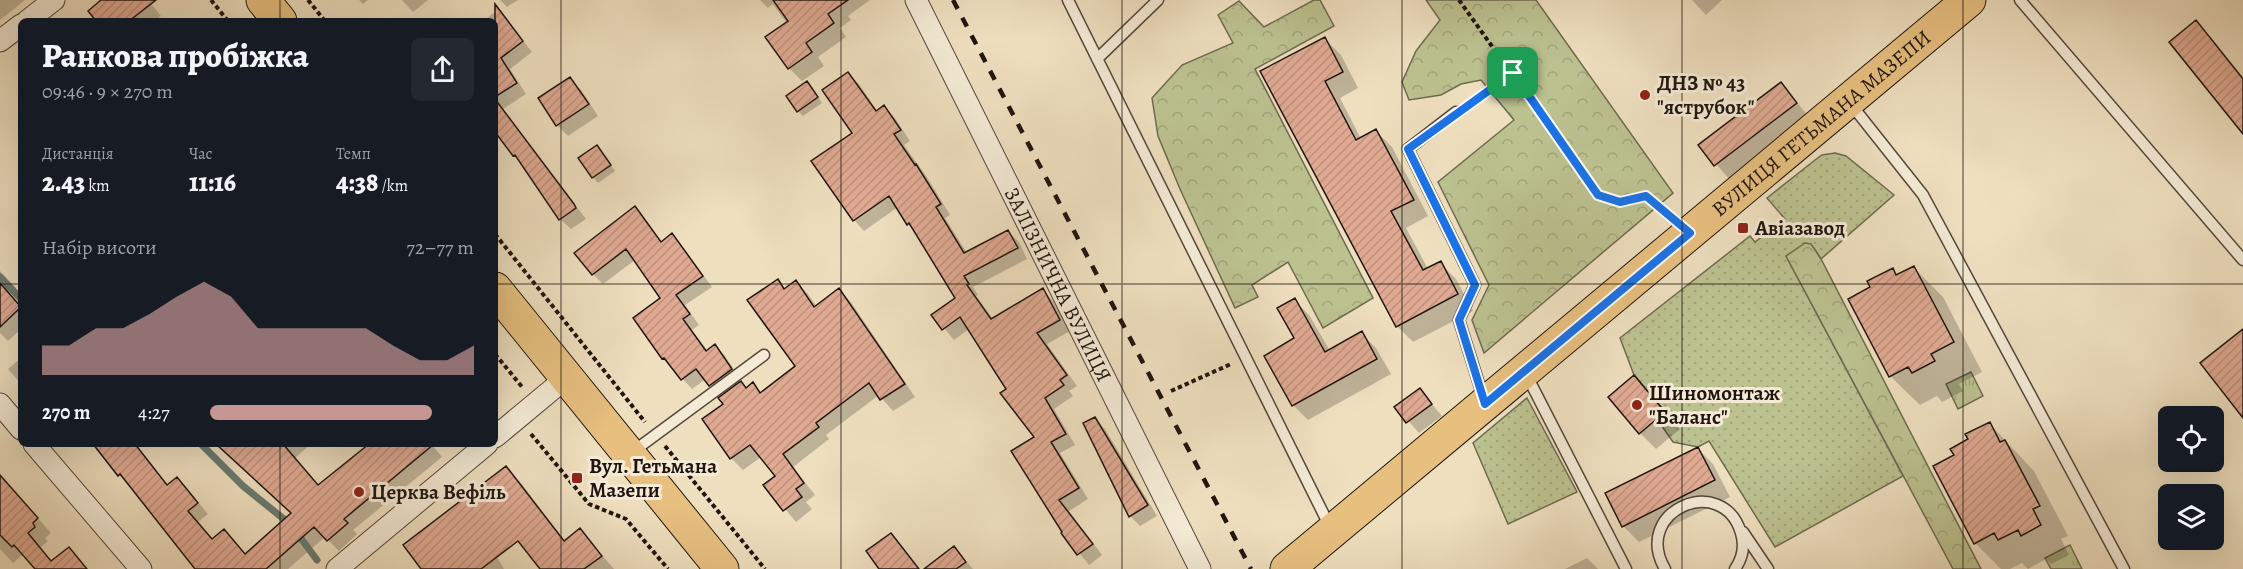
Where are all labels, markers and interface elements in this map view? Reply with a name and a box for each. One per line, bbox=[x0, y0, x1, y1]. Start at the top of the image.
street label: ВУЛИЦЯ ГЕТЬМАНА МАЗЕПИ bbox=[1706, 23, 1937, 223]
text: Ранкова пробіжка bbox=[42, 33, 309, 78]
button: share bbox=[411, 38, 474, 101]
pin bbox=[1487, 47, 1538, 98]
icon: arrive bbox=[1496, 56, 1529, 89]
place label: ДНЗ № 43 "яструбок" bbox=[1657, 69, 1755, 121]
text: 09:46 · 9 × 270 m bbox=[42, 78, 173, 105]
marker: ДНЗ № 43 "яструбок" bbox=[1638, 88, 1652, 102]
text: Дистанція bbox=[42, 143, 113, 165]
text: Час bbox=[189, 143, 213, 165]
text: Темп bbox=[336, 143, 371, 165]
text: 2.43 bbox=[42, 165, 85, 200]
text: 11:16 bbox=[189, 165, 236, 200]
text: 4:38 bbox=[336, 165, 378, 200]
text: km bbox=[85, 175, 110, 197]
text: /km bbox=[378, 175, 408, 197]
street label: ЗАЛІЗНИЧНА ВУЛИЦЯ bbox=[998, 183, 1118, 386]
place label: Авіазавод bbox=[1754, 214, 1845, 242]
marker: Авіазавод bbox=[1736, 221, 1750, 235]
text: Набір висоти bbox=[42, 234, 157, 261]
text: 72–77 m bbox=[407, 234, 474, 261]
place label: Шиномонтаж "Баланс" bbox=[1649, 379, 1780, 431]
marker: Шиномонтаж "Баланс" bbox=[1630, 398, 1644, 412]
text: 270 m bbox=[42, 399, 91, 426]
text: 4:27 bbox=[138, 399, 170, 426]
map controls bbox=[2158, 406, 2224, 550]
button: locate bbox=[2158, 406, 2224, 472]
place label: Вул. Гетьмана Мазепи bbox=[589, 452, 717, 504]
marker: Вул. Гетьмана Мазепи bbox=[570, 471, 584, 485]
place label: Церква Вефіль bbox=[371, 478, 506, 506]
button: layers bbox=[2158, 484, 2224, 550]
marker: Церква Вефіль bbox=[352, 485, 366, 499]

